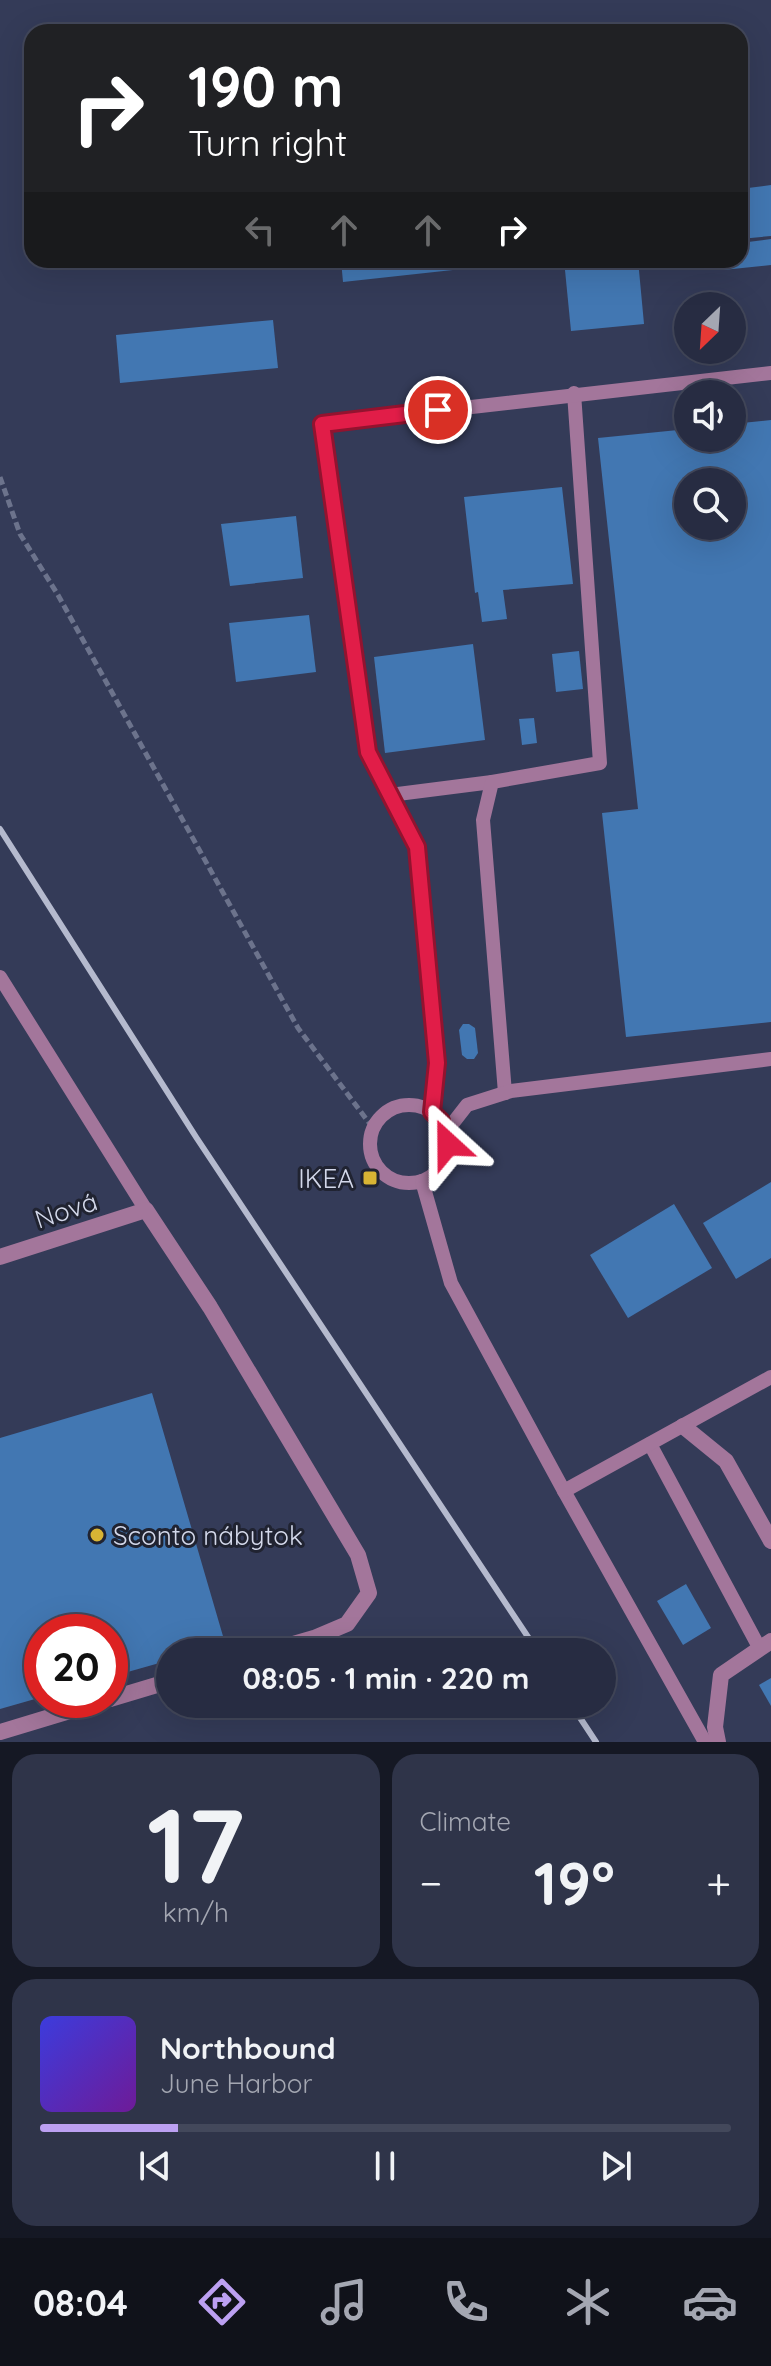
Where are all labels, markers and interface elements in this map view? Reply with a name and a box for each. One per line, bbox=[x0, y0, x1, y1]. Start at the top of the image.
text: 190 m bbox=[188, 51, 343, 121]
icon: right bbox=[56, 56, 160, 160]
text: Turn right bbox=[188, 120, 347, 165]
icon: left bbox=[238, 208, 282, 252]
icon: ahead bbox=[322, 208, 366, 252]
icon: ahead bbox=[406, 208, 450, 252]
icon: right bbox=[490, 208, 534, 252]
north arrow bbox=[674, 292, 746, 364]
map controls bbox=[674, 292, 746, 540]
pin bbox=[404, 376, 472, 444]
button: sound bbox=[674, 380, 746, 452]
icon: arrive bbox=[416, 388, 460, 432]
button: search bbox=[674, 468, 746, 540]
position arrow bbox=[406, 1102, 490, 1186]
place label: IKEA bbox=[298, 1162, 354, 1195]
marker: IKEA bbox=[361, 1169, 379, 1187]
street label: Nová bbox=[30, 1184, 102, 1236]
place label: Sconto nábytok bbox=[113, 1519, 303, 1552]
marker: Sconto nábytok bbox=[88, 1526, 106, 1544]
speed limit sign: 20 bbox=[24, 1614, 128, 1718]
text: 08:05 · 1 min · 220 m bbox=[243, 1659, 529, 1697]
text: 17 bbox=[147, 1779, 245, 1909]
text: Climate bbox=[420, 1805, 511, 1838]
text: 19° bbox=[534, 1845, 615, 1920]
text: − bbox=[420, 1855, 442, 1910]
text: + bbox=[706, 1855, 731, 1910]
text: km/h bbox=[163, 1896, 229, 1929]
text: Northbound bbox=[160, 2029, 336, 2067]
text: June Harbor bbox=[160, 2067, 312, 2100]
icon: previous bbox=[133, 2144, 177, 2188]
icon: pause bbox=[363, 2144, 407, 2188]
icon: next bbox=[594, 2144, 638, 2188]
icon: directions bbox=[194, 2274, 250, 2330]
icon: music bbox=[316, 2274, 372, 2330]
icon: phone bbox=[438, 2274, 494, 2330]
icon: climate bbox=[560, 2274, 616, 2330]
icon: car bbox=[682, 2274, 738, 2330]
text: 08:04 bbox=[33, 2280, 128, 2325]

